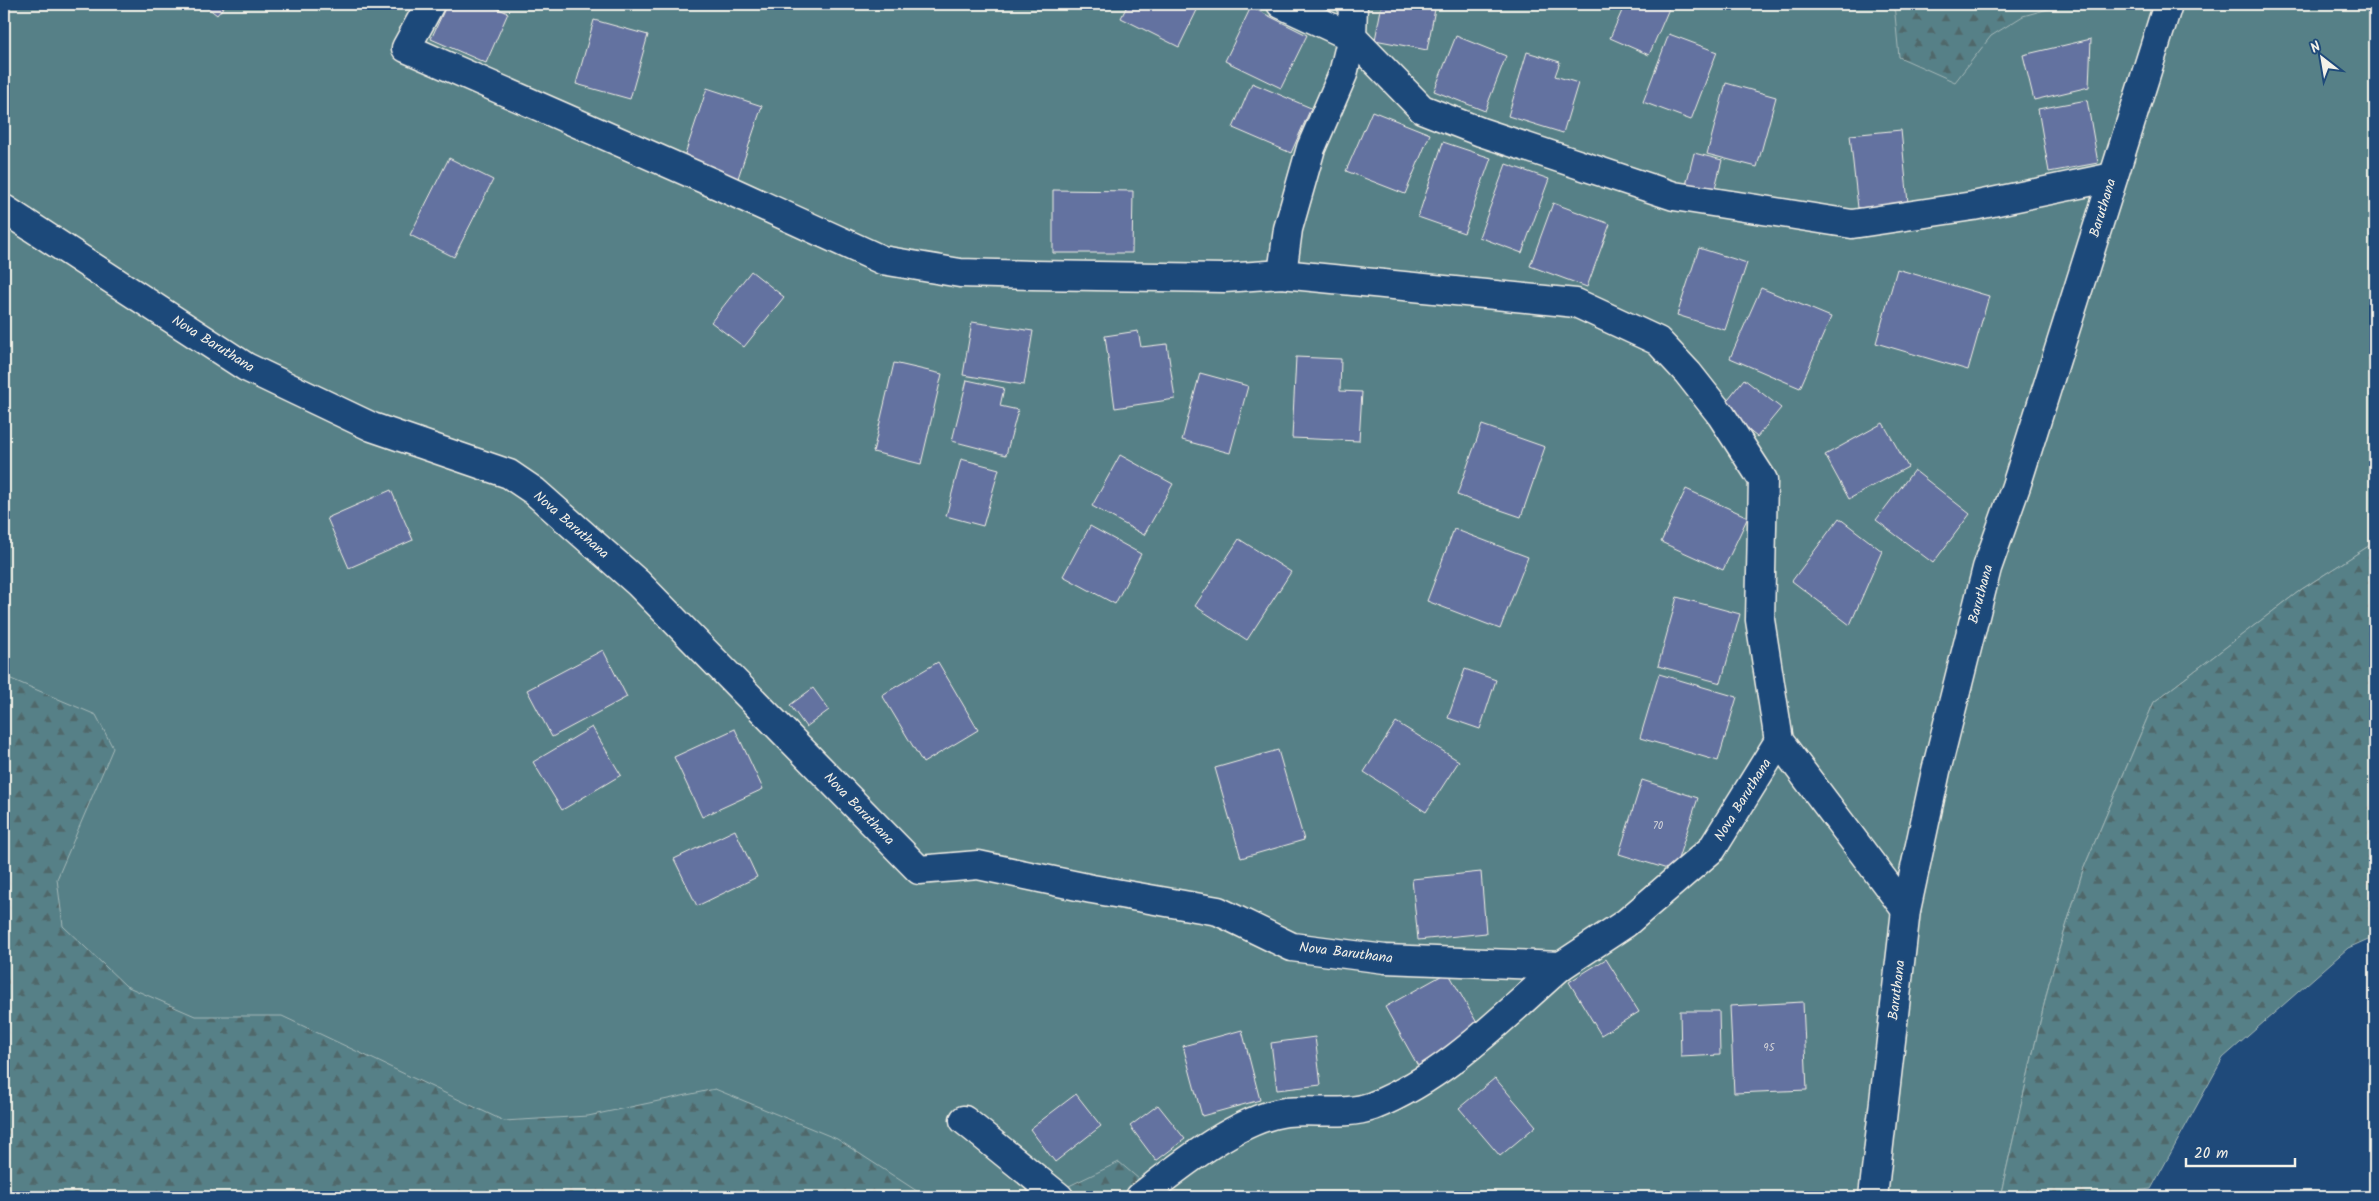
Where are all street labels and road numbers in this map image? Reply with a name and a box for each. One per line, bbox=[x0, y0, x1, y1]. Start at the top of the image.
street label: Baruthana bbox=[2084, 176, 2122, 240]
street label: Nova Baruthana bbox=[167, 310, 259, 378]
street label: Nova Baruthana bbox=[528, 486, 614, 564]
street label: Baruthana bbox=[1963, 562, 1999, 626]
street label: Nova Baruthana bbox=[1709, 754, 1777, 846]
street label: Nova Baruthana bbox=[818, 767, 900, 851]
street label: Nova Baruthana bbox=[1298, 936, 1394, 970]
street label: Baruthana bbox=[1882, 959, 1912, 1021]

